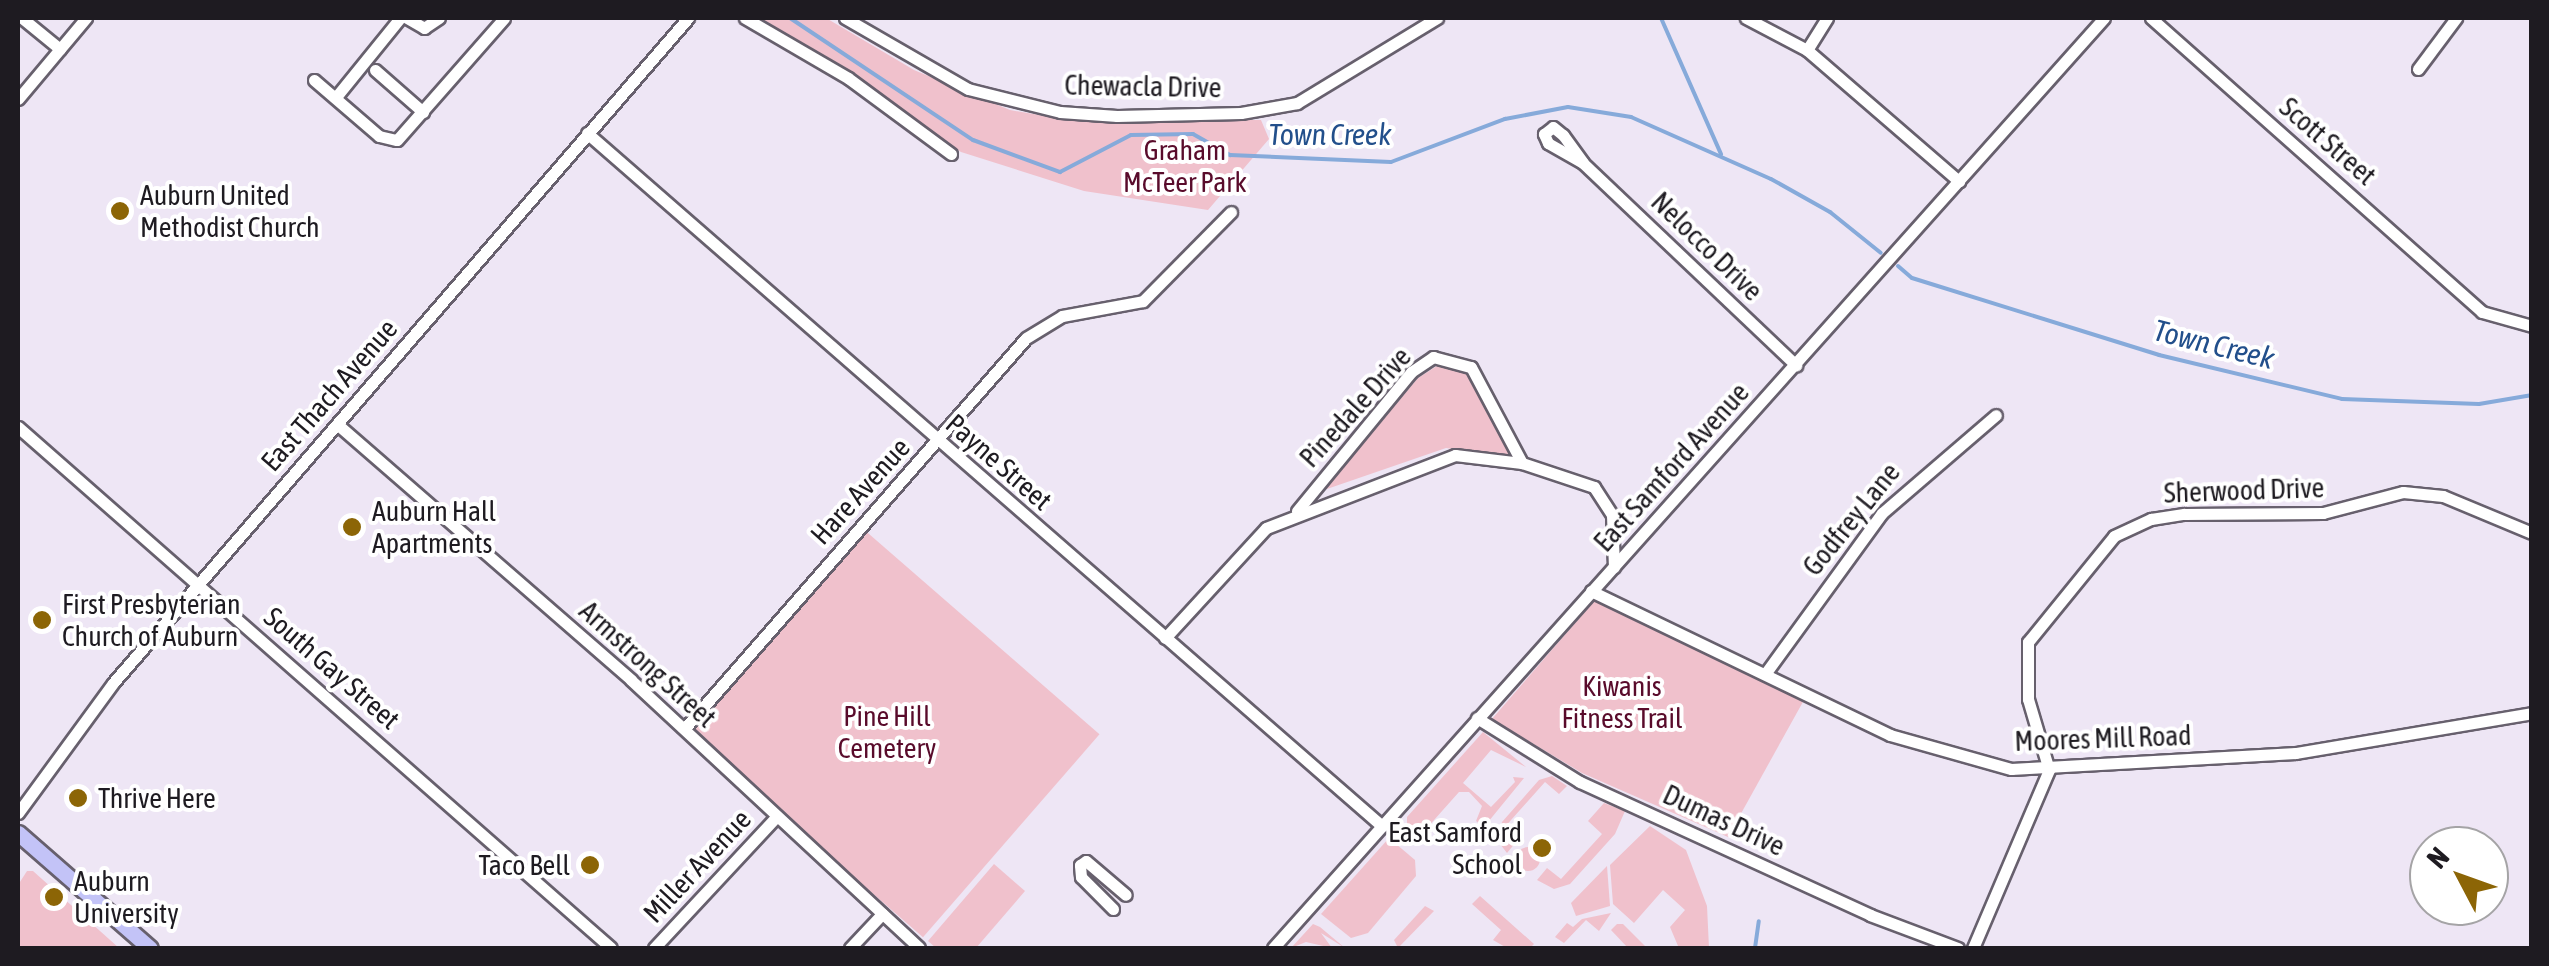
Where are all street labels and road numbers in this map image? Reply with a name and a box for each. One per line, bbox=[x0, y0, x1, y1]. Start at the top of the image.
street label: Chewacla Drive bbox=[1064, 68, 1222, 104]
street label: Scott Street bbox=[2273, 90, 2383, 192]
street label: Nelocco Drive bbox=[1644, 185, 1770, 307]
street label: East Thach Avenue bbox=[254, 312, 404, 478]
street label: Pinedale Drive bbox=[1292, 340, 1418, 474]
street label: East Samford Avenue bbox=[1586, 376, 1756, 558]
street label: Payne Street bbox=[939, 407, 1059, 517]
street label: Hare Avenue bbox=[803, 431, 917, 551]
street label: Godfrey Lane bbox=[1795, 456, 1907, 582]
street label: Sherwood Drive bbox=[2163, 470, 2325, 510]
street label: Armstrong Street bbox=[573, 594, 723, 734]
street label: South Gay Street bbox=[257, 600, 407, 736]
street label: Moores Mill Road bbox=[2014, 718, 2192, 758]
street label: Dumas Drive bbox=[1658, 777, 1790, 863]
street label: Miller Avenue bbox=[636, 803, 758, 929]

